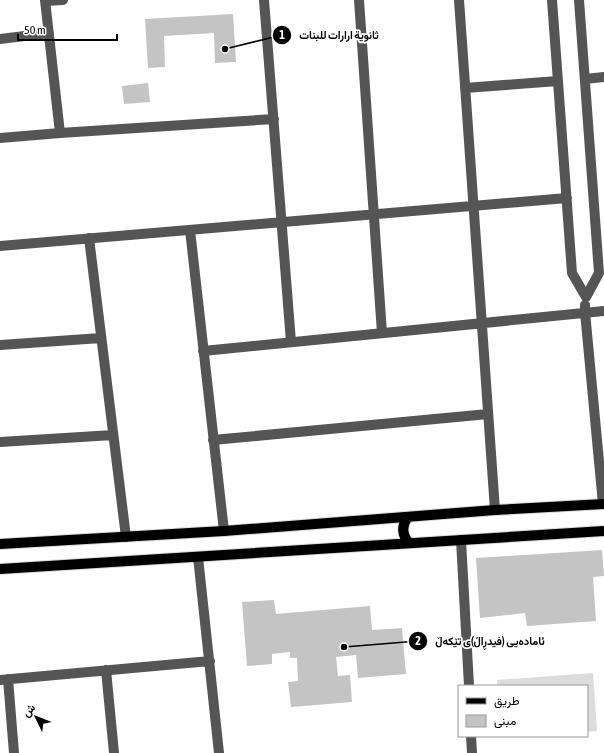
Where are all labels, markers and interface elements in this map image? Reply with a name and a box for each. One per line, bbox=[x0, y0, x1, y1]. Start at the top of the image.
scale bar bbox=[18, 16, 117, 42]
text: 50 m bbox=[24, 23, 46, 37]
callout: ثانوية ارارات للبنات bbox=[272, 23, 387, 46]
text: 1 bbox=[279, 28, 285, 42]
text: ثانوية ارارات للبنات bbox=[299, 29, 379, 42]
callout: ئامادەیی (فیدڕاڵ)ی تێکەڵ bbox=[408, 630, 553, 653]
text: 2 bbox=[415, 634, 421, 648]
text: ئامادەیی (فیدڕاڵ)ی تێکەڵ bbox=[435, 635, 545, 650]
legend bbox=[458, 685, 588, 737]
text: طريق bbox=[494, 694, 520, 709]
north arrow bbox=[16, 697, 56, 737]
text: ش bbox=[20, 701, 38, 720]
text: مبنى bbox=[494, 714, 516, 729]

